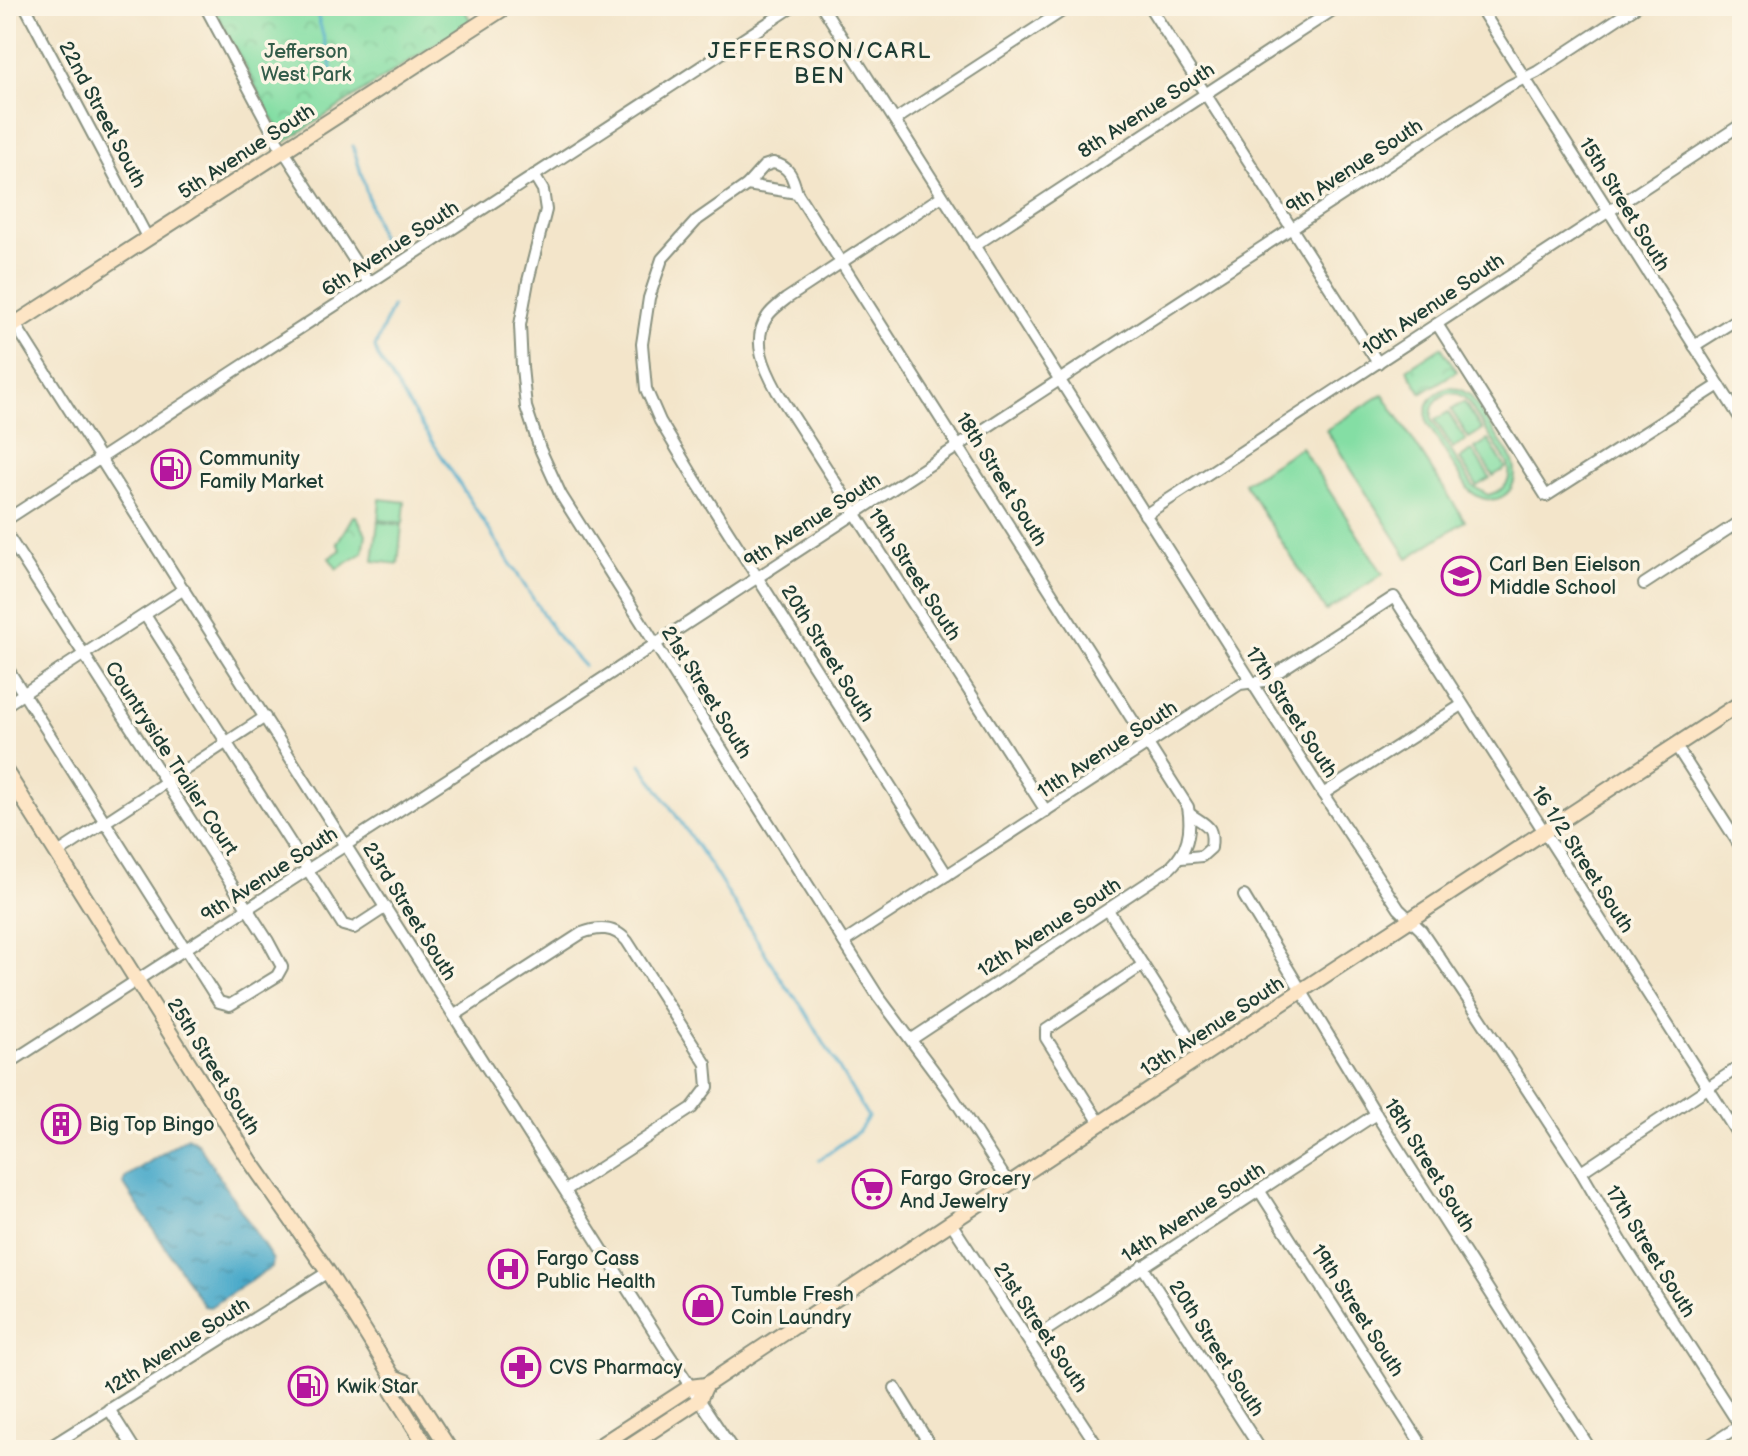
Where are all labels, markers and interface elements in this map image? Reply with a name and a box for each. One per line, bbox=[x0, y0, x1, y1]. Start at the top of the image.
street label: 22nd Street South bbox=[53, 37, 151, 192]
district label: JEFFERSON/CARL BEN bbox=[708, 38, 932, 90]
park label: Jefferson West Park bbox=[261, 40, 351, 87]
street label: 8th Avenue South bbox=[1074, 58, 1219, 164]
street label: 5th Avenue South bbox=[174, 99, 319, 205]
street label: 9th Avenue South bbox=[1282, 114, 1427, 220]
street label: 15th Street South bbox=[1573, 133, 1675, 276]
street label: 6th Avenue South bbox=[318, 196, 464, 302]
street label: 10th Avenue South bbox=[1358, 249, 1509, 361]
street label: 18th Street South bbox=[950, 408, 1052, 551]
place label: Community Family Market bbox=[199, 447, 324, 494]
fuel station icon: Community Family Market bbox=[150, 448, 192, 490]
street label: 9th Avenue South bbox=[740, 468, 885, 574]
street label: 19th Street South bbox=[862, 504, 966, 645]
place label: Carl Ben Eielson Middle School bbox=[1489, 553, 1641, 600]
school or university icon: Carl Ben Eielson Middle School bbox=[1440, 555, 1482, 597]
street label: 20th Street South bbox=[775, 580, 879, 727]
street label: 21st Street South bbox=[656, 622, 757, 763]
street label: 17th Street South bbox=[1240, 643, 1342, 783]
street label: Countryside Trailer Court bbox=[99, 657, 243, 860]
street label: 11th Avenue South bbox=[1033, 696, 1182, 804]
street label: 16 1/2 Street South bbox=[1526, 782, 1639, 938]
street label: 9th Avenue South bbox=[197, 822, 342, 928]
street label: 23rd Street South bbox=[357, 838, 461, 985]
street label: 12th Avenue South bbox=[973, 873, 1126, 983]
street label: 13th Avenue South bbox=[1136, 971, 1289, 1082]
street label: 25th Street South bbox=[161, 994, 265, 1139]
street label: 18th Street South bbox=[1378, 1094, 1480, 1237]
building icon: Big Top Bingo bbox=[40, 1103, 82, 1145]
place label: Big Top Bingo bbox=[89, 1113, 215, 1137]
street label: 14th Avenue South bbox=[1117, 1157, 1270, 1268]
place label: Fargo Grocery And Jewelry bbox=[900, 1167, 1031, 1214]
supermarket icon: Fargo Grocery And Jewelry bbox=[851, 1168, 893, 1210]
street label: 17th Street South bbox=[1600, 1181, 1700, 1322]
street label: 19th Street South bbox=[1305, 1240, 1409, 1381]
place label: Fargo Cass Public Health bbox=[536, 1247, 656, 1294]
hospital icon: Fargo Cass Public Health bbox=[487, 1248, 529, 1290]
street label: 21st Street South bbox=[988, 1258, 1093, 1397]
street label: 20th Street South bbox=[1163, 1276, 1269, 1421]
place label: Tumble Fresh Coin Laundry bbox=[731, 1283, 854, 1330]
shop icon: Tumble Fresh Coin Laundry bbox=[682, 1284, 724, 1326]
street label: 12th Avenue South bbox=[101, 1293, 254, 1401]
pharmacy icon: CVS Pharmacy bbox=[500, 1346, 542, 1388]
place label: CVS Pharmacy bbox=[549, 1356, 683, 1380]
fuel station icon: Kwik Star bbox=[287, 1365, 329, 1407]
place label: Kwik Star bbox=[336, 1375, 418, 1399]

